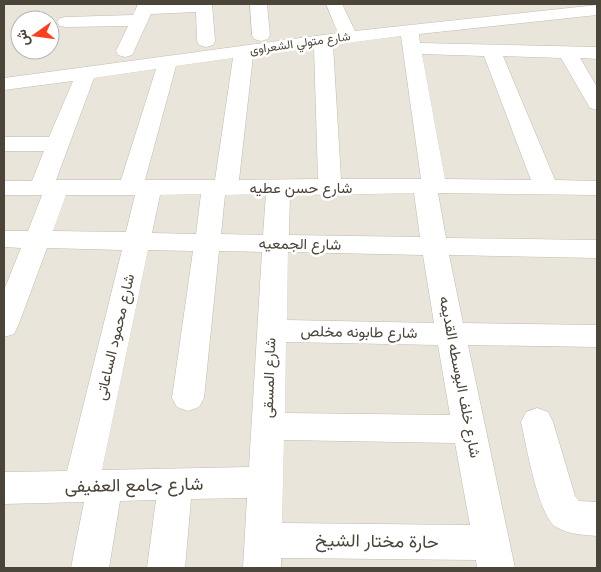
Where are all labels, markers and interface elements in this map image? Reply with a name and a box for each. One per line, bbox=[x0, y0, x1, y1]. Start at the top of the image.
north arrow bbox=[10, 10, 60, 60]
text: ش bbox=[12, 28, 33, 48]
street label: شارع متولي الشعراوى bbox=[249, 28, 352, 60]
street label: شارع حسن عطيه bbox=[250, 178, 353, 199]
street label: شارع الجمعيه bbox=[259, 233, 342, 256]
street label: شارع محمود الساعاتى bbox=[91, 272, 140, 402]
street label: شارع خلف البوسطه القديمه bbox=[433, 294, 486, 460]
street label: شارع طابونه مخلص bbox=[300, 321, 418, 344]
street label: شارع المسقى bbox=[258, 337, 281, 419]
street label: شارع جامع العفيفى bbox=[64, 472, 204, 498]
street label: حارة مختار الشيخ bbox=[315, 528, 439, 554]

